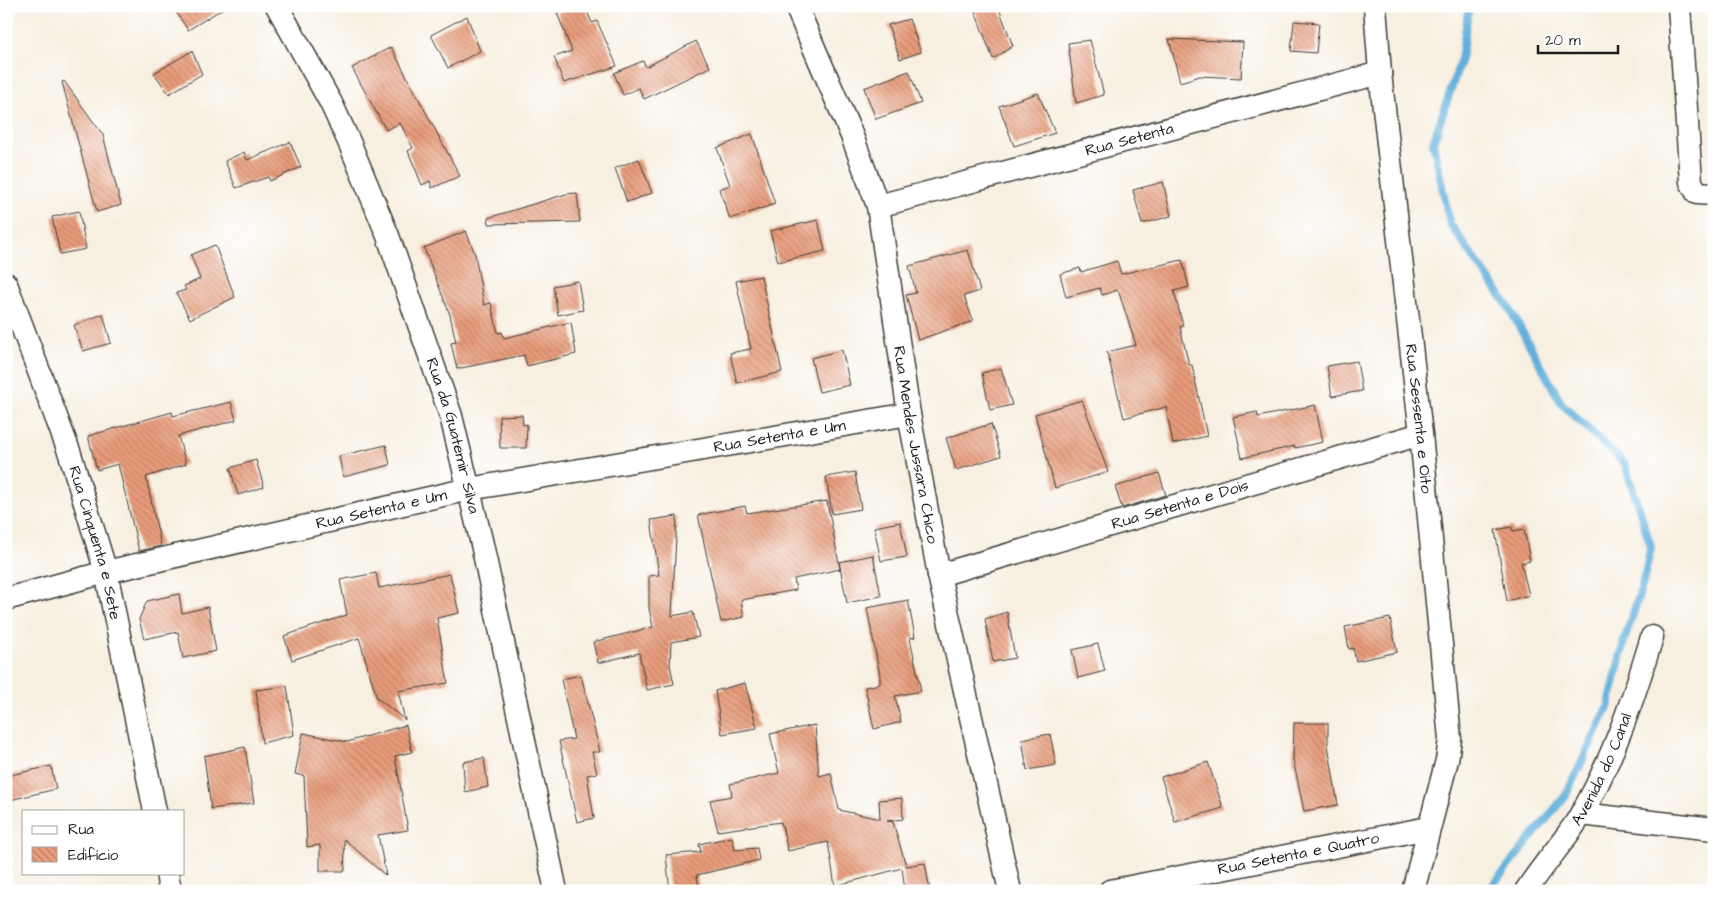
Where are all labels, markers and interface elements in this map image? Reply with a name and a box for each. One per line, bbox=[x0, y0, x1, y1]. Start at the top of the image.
scale bar bbox=[1538, 22, 1618, 54]
text: 20 m bbox=[1545, 30, 1581, 51]
street label: Rua Setenta bbox=[1083, 117, 1176, 162]
street label: Rua Sessenta e Oito bbox=[1400, 343, 1438, 494]
street label: Rua Mendes Jussara Chico bbox=[888, 344, 944, 545]
street label: Rua da Guatemir Silva bbox=[420, 355, 485, 516]
street label: Rua Setenta e Um bbox=[712, 414, 848, 458]
street label: Rua Cinquenta e Sete bbox=[63, 463, 127, 622]
street label: Rua Setenta e Dois bbox=[1109, 474, 1251, 535]
street label: Rua Setenta e Um bbox=[314, 483, 449, 535]
street label: Avenida do Canal bbox=[1566, 710, 1637, 830]
legend bbox=[22, 810, 185, 874]
text: Rua bbox=[68, 819, 94, 840]
street label: Rua Setenta e Quatro bbox=[1216, 827, 1381, 880]
text: Edifício bbox=[68, 845, 119, 866]

